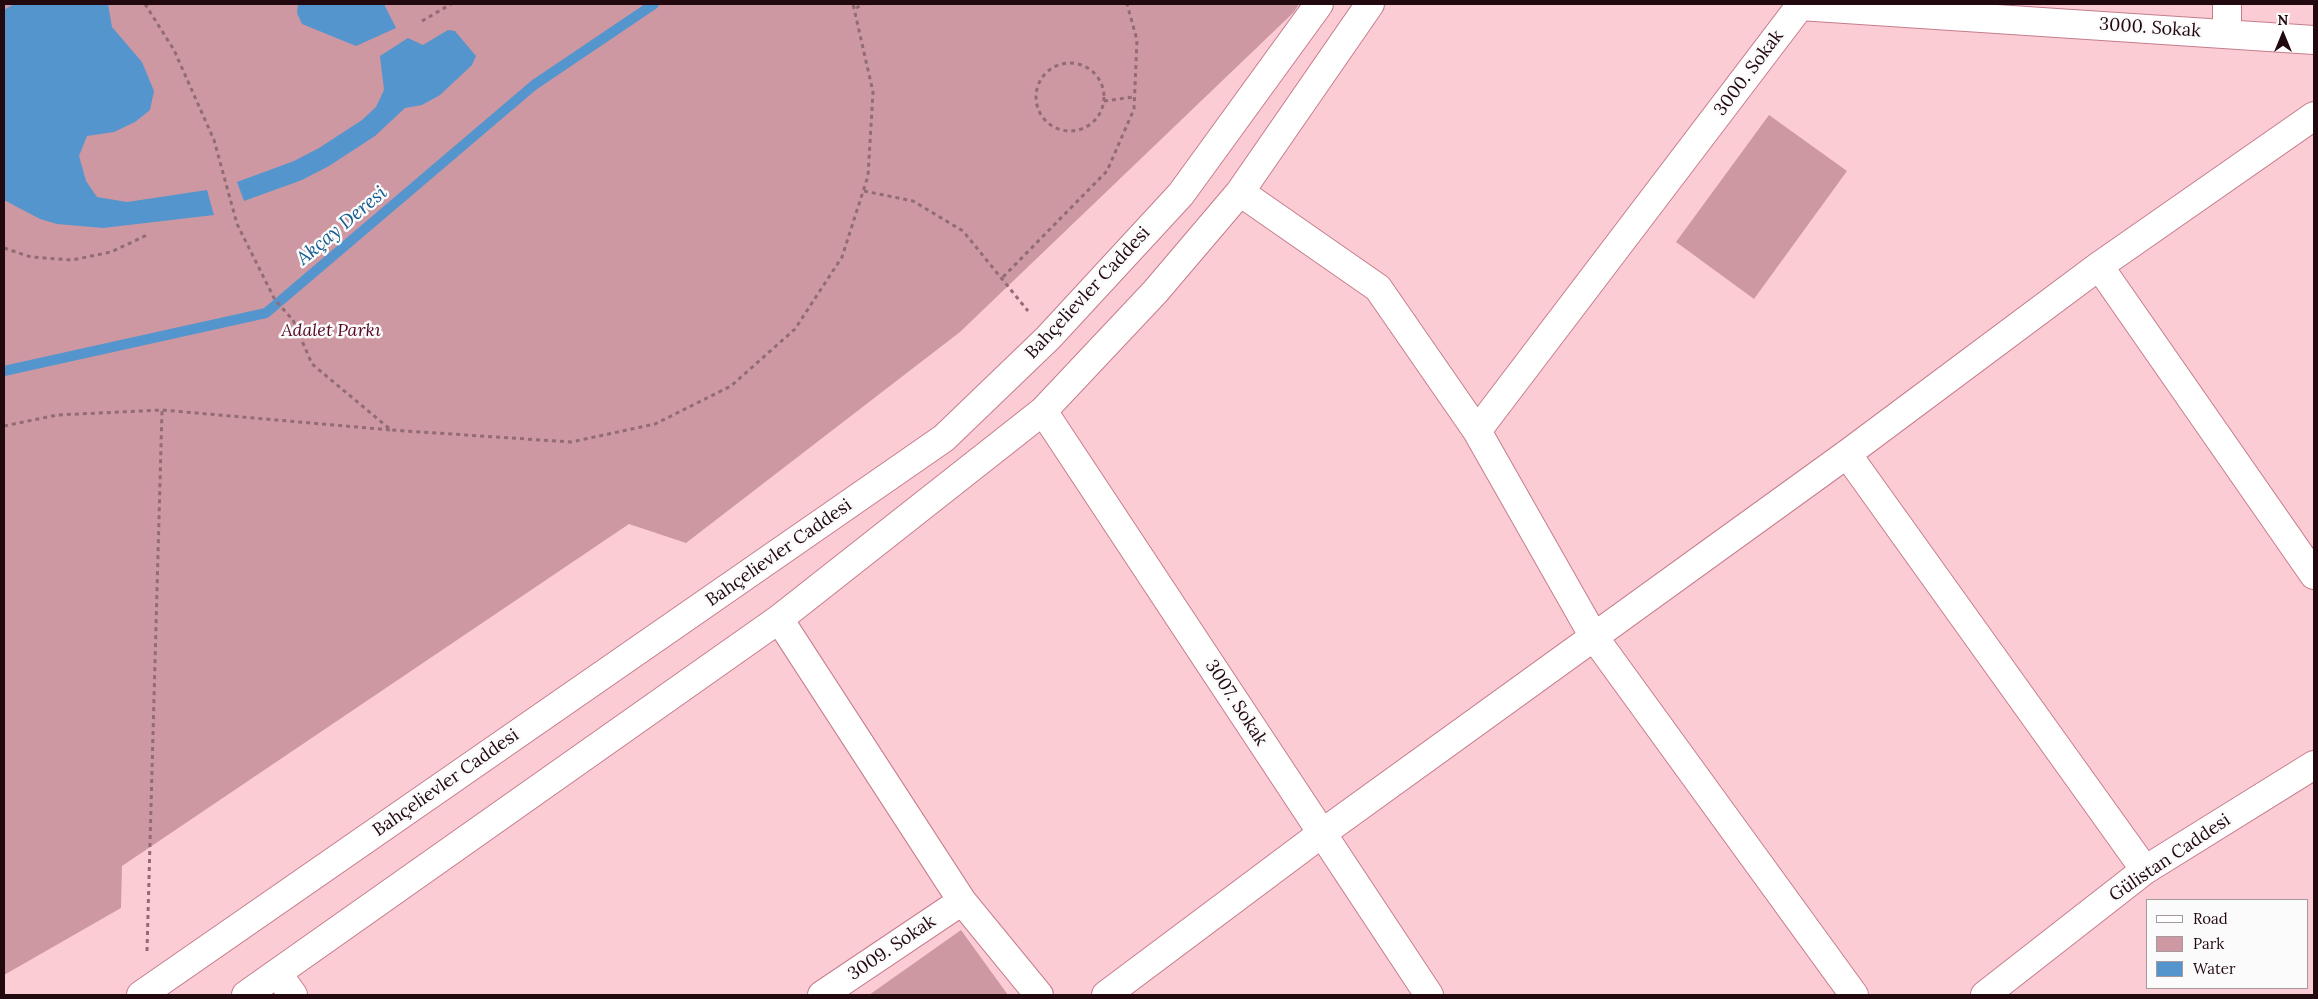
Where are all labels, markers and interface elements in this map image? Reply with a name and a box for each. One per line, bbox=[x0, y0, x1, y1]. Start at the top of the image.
north arrow bbox=[2258, 10, 2308, 60]
text: N bbox=[2278, 11, 2288, 29]
street label: 3000. Sokak bbox=[2098, 14, 2202, 42]
street label: 3000. Sokak bbox=[1710, 26, 1788, 120]
water label: Akçay Deresi bbox=[292, 182, 392, 270]
street label: Bahçelievler Caddesi bbox=[1021, 222, 1155, 364]
park label: Adalet Parkı bbox=[281, 320, 381, 342]
street label: Bahçelievler Caddesi bbox=[702, 495, 856, 611]
street label: 3007. Sokak bbox=[1200, 656, 1272, 750]
street label: Bahçelievler Caddesi bbox=[369, 725, 523, 841]
street label: Gülistan Caddesi bbox=[2105, 810, 2235, 906]
legend bbox=[2146, 899, 2308, 989]
text: Road bbox=[2193, 909, 2228, 928]
street label: 3009. Sokak bbox=[844, 911, 940, 985]
text: Park bbox=[2193, 934, 2224, 953]
text: Water bbox=[2193, 959, 2235, 978]

